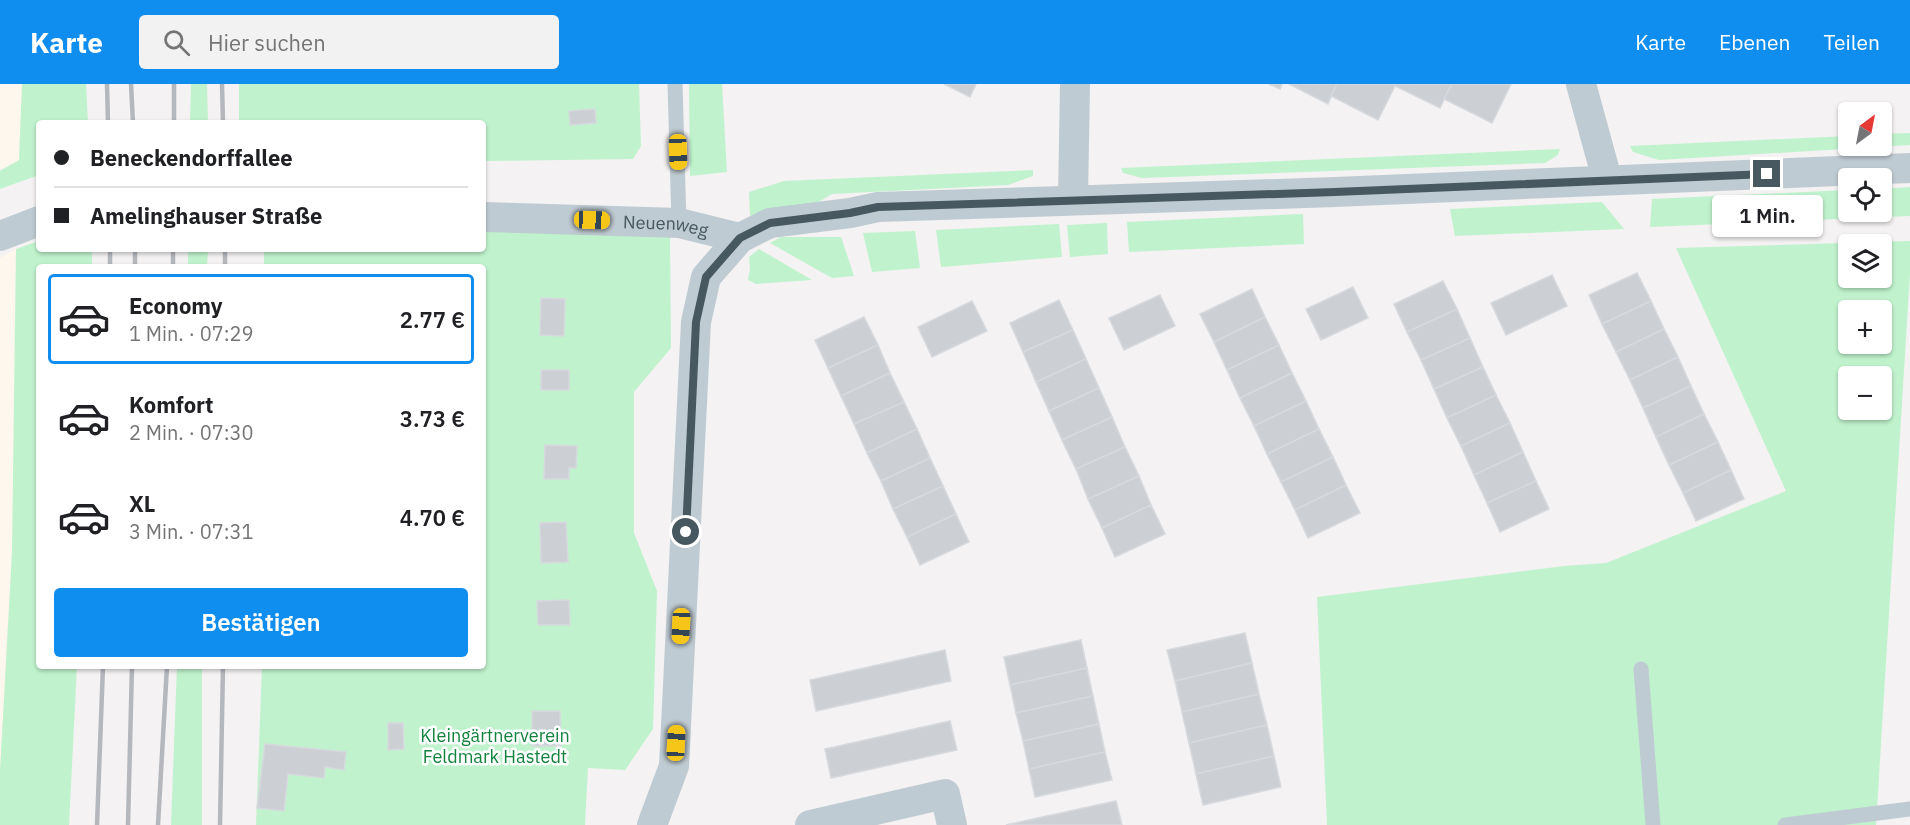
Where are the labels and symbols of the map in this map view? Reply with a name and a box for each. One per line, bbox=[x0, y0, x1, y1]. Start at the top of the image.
north arrow bbox=[1838, 102, 1892, 156]
car bbox=[668, 134, 688, 170]
route end bbox=[1753, 160, 1780, 187]
callout: 1 Min. bbox=[1712, 195, 1822, 237]
car bbox=[574, 210, 610, 230]
street label: Neuenweg bbox=[623, 210, 711, 241]
route start bbox=[672, 518, 699, 545]
car bbox=[671, 608, 691, 644]
park label: Kleingärtnerverein Feldmark Hastedt bbox=[420, 724, 570, 768]
car bbox=[666, 725, 686, 761]

